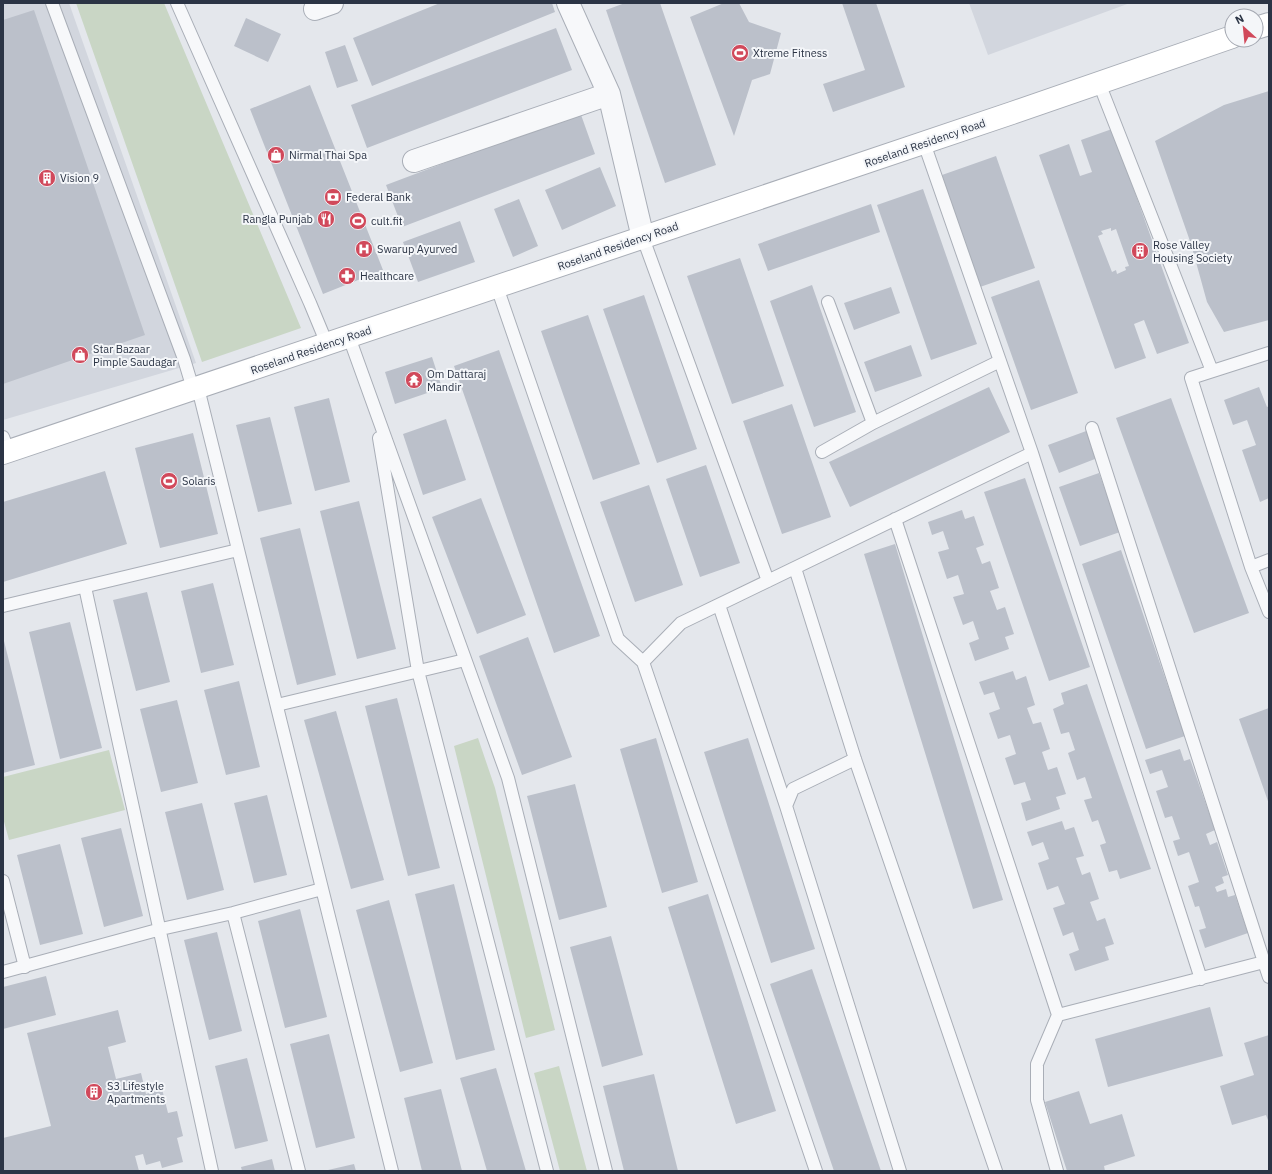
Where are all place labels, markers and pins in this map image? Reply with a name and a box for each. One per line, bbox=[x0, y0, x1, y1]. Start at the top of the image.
sports icon: Xtreme Fitness bbox=[730, 43, 750, 63]
place label: Xtreme Fitness bbox=[753, 46, 827, 60]
shop icon: Nirmal Thai Spa bbox=[266, 145, 286, 165]
place label: Nirmal Thai Spa bbox=[289, 148, 367, 162]
building icon: Vision 9 bbox=[37, 168, 57, 188]
place label: Vision 9 bbox=[60, 171, 99, 185]
bank icon: Federal Bank bbox=[323, 187, 343, 207]
place label: Federal Bank bbox=[346, 190, 411, 204]
restaurant icon: Rangla Punjab bbox=[316, 209, 336, 229]
sports icon: cult.fit bbox=[348, 211, 368, 231]
place label: Rangla Punjab bbox=[243, 212, 313, 226]
place label: cult.fit bbox=[371, 214, 403, 228]
place label: Rose Valley Housing Society bbox=[1153, 238, 1233, 265]
hospital icon: Swarup Ayurved bbox=[354, 239, 374, 259]
building icon: Rose Valley Housing Society bbox=[1130, 241, 1150, 261]
place label: Swarup Ayurved bbox=[377, 242, 457, 256]
pharmacy icon: Healthcare bbox=[337, 266, 357, 286]
place label: Healthcare bbox=[360, 269, 414, 283]
place label: Star Bazaar Pimple Saudagar bbox=[93, 342, 176, 369]
shop icon: Star Bazaar Pimple Saudagar bbox=[70, 345, 90, 365]
place label: Om Dattaraj Mandir bbox=[427, 367, 486, 394]
temple icon: Om Dattaraj Mandir bbox=[404, 370, 424, 390]
sports icon: Solaris bbox=[159, 471, 179, 491]
place label: Solaris bbox=[182, 474, 216, 488]
place label: S3 Lifestyle Apartments bbox=[107, 1079, 165, 1106]
building icon: S3 Lifestyle Apartments bbox=[84, 1082, 104, 1102]

